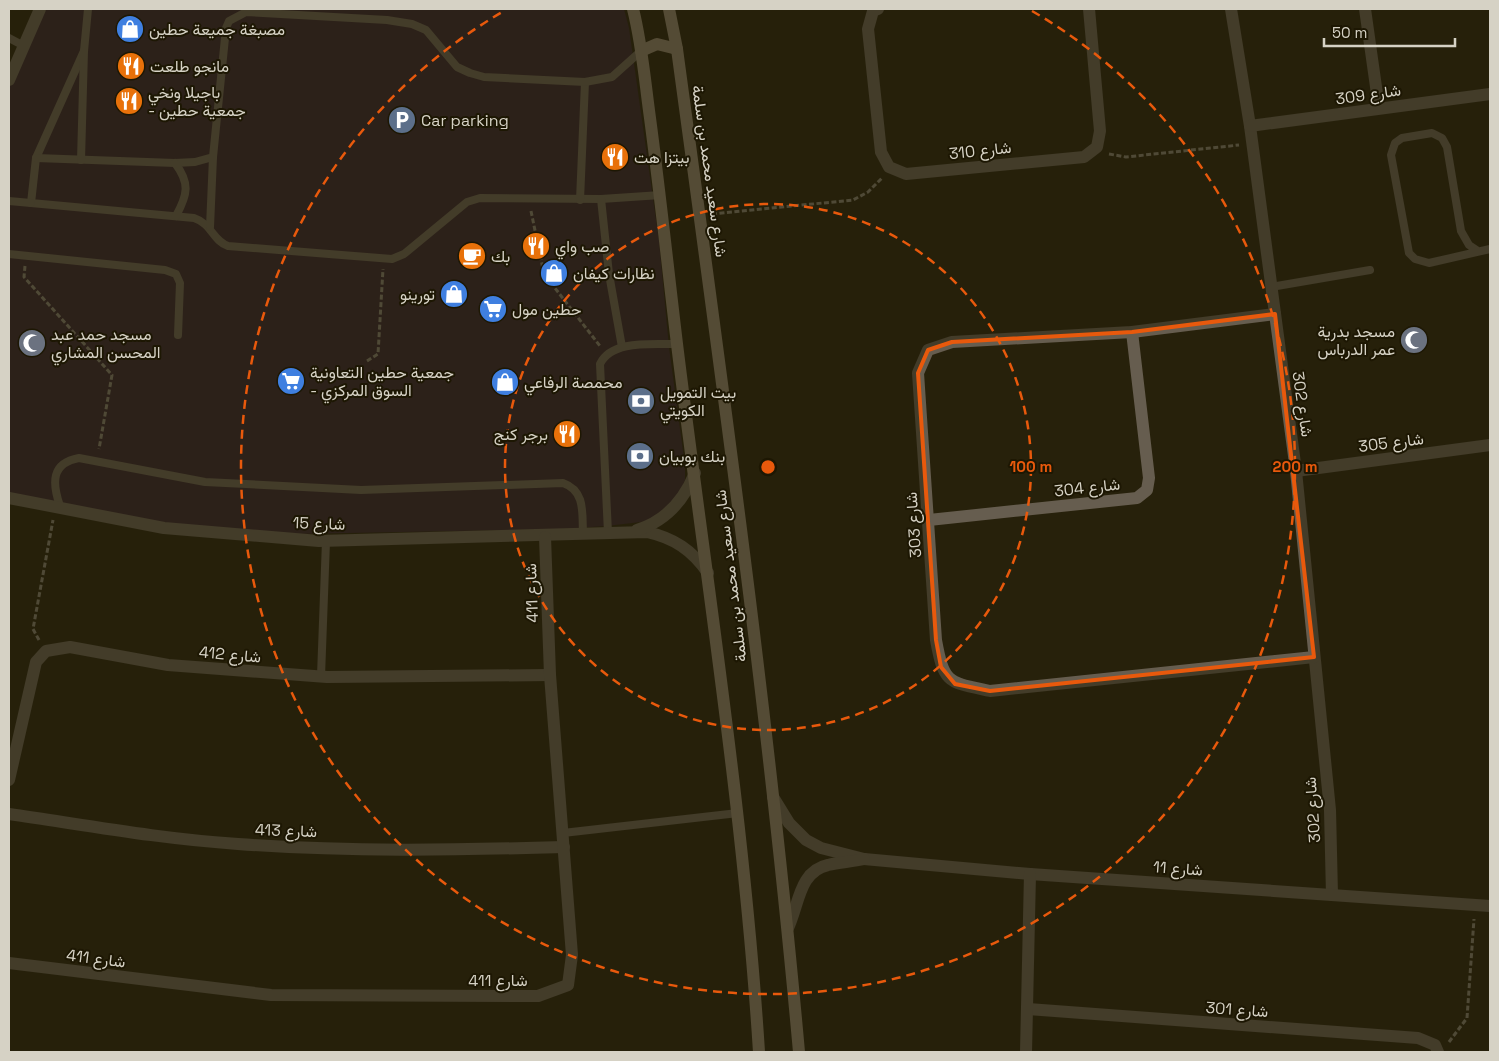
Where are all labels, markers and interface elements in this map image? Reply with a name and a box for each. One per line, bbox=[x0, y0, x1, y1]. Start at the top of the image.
shop icon: مصبغة جميعة حطين bbox=[115, 14, 145, 44]
scale bar bbox=[1324, 15, 1455, 47]
place label: مصبغة جميعة حطين bbox=[149, 19, 285, 40]
text: 50 m bbox=[1332, 23, 1367, 42]
restaurant icon: مانجو طلعت bbox=[116, 51, 146, 81]
place label: مانجو طلعت bbox=[150, 56, 229, 77]
street label: شارع 309 bbox=[1334, 80, 1402, 110]
place label: باجيلا ونخي - جمعية حطين bbox=[148, 82, 246, 121]
street label: شارع سعيد محمد بن سلمة bbox=[686, 84, 732, 258]
restaurant icon: باجيلا ونخي - جمعية حطين bbox=[114, 86, 144, 116]
parking icon: Car parking bbox=[387, 105, 417, 135]
place label: Car parking bbox=[421, 110, 509, 131]
street label: شارع 310 bbox=[948, 137, 1012, 165]
restaurant icon: بيتزا هت bbox=[600, 142, 630, 172]
place label: بيتزا هت bbox=[634, 147, 690, 168]
restaurant icon: صب واي bbox=[521, 231, 551, 261]
place label: صب واي bbox=[555, 236, 609, 260]
cafe icon: بك bbox=[457, 241, 487, 271]
place label: بك bbox=[491, 246, 510, 267]
shop icon: نظارات كيفان bbox=[539, 258, 569, 288]
place label: نظارات كيفان bbox=[573, 263, 655, 284]
shop icon: تورينو bbox=[439, 279, 469, 309]
place label: تورينو bbox=[400, 284, 435, 305]
supermarket icon: حطين مول bbox=[478, 294, 508, 324]
place label: حطين مول bbox=[512, 299, 582, 320]
place label: مسجد بدرية عمر الدرباس bbox=[1317, 321, 1395, 360]
place label: مسجد حمد عبد المحسن المشاري bbox=[51, 324, 161, 366]
mosque icon: مسجد بدرية عمر الدرباس bbox=[1399, 325, 1429, 355]
mosque icon: مسجد حمد عبد المحسن المشاري bbox=[17, 328, 47, 358]
place label: جمعية حطين التعاونية - السوق المركزي bbox=[310, 362, 454, 404]
supermarket icon: جمعية حطين التعاونية - السوق المركزي bbox=[276, 366, 306, 396]
shop icon: محمصة الرفاعي bbox=[490, 367, 520, 397]
street label: شارع 302 bbox=[1287, 370, 1317, 438]
place label: محمصة الرفاعي bbox=[524, 372, 622, 396]
place label: بيت التمويل الكويتي bbox=[660, 382, 736, 424]
bank icon: بيت التمويل الكويتي bbox=[626, 386, 656, 416]
restaurant icon: برجر كنج bbox=[552, 419, 582, 449]
place label: برجر كنج bbox=[494, 424, 548, 446]
street label: شارع 305 bbox=[1357, 428, 1425, 458]
bank icon: بنك بوبيان bbox=[625, 441, 655, 471]
place label: بنك بوبيان bbox=[659, 446, 725, 467]
text: 100 m bbox=[1010, 457, 1052, 476]
text: 200 m bbox=[1273, 457, 1317, 476]
centre of rings bbox=[759, 458, 777, 476]
street label: شارع 304 bbox=[1053, 474, 1121, 502]
street label: شارع سعيد محمد بن سلمة bbox=[710, 489, 752, 663]
street label: شارع 303 bbox=[901, 491, 927, 559]
street label: شارع 15 bbox=[292, 512, 346, 536]
street label: شارع 411 bbox=[520, 563, 544, 623]
street label: شارع 412 bbox=[198, 641, 262, 669]
street label: شارع 302 bbox=[1300, 776, 1326, 844]
street label: شارع 413 bbox=[254, 819, 317, 843]
street label: شارع 11 bbox=[1152, 856, 1203, 882]
street label: شارع 411 bbox=[65, 944, 127, 974]
street label: شارع 411 bbox=[468, 970, 528, 992]
street label: شارع 301 bbox=[1205, 997, 1269, 1023]

